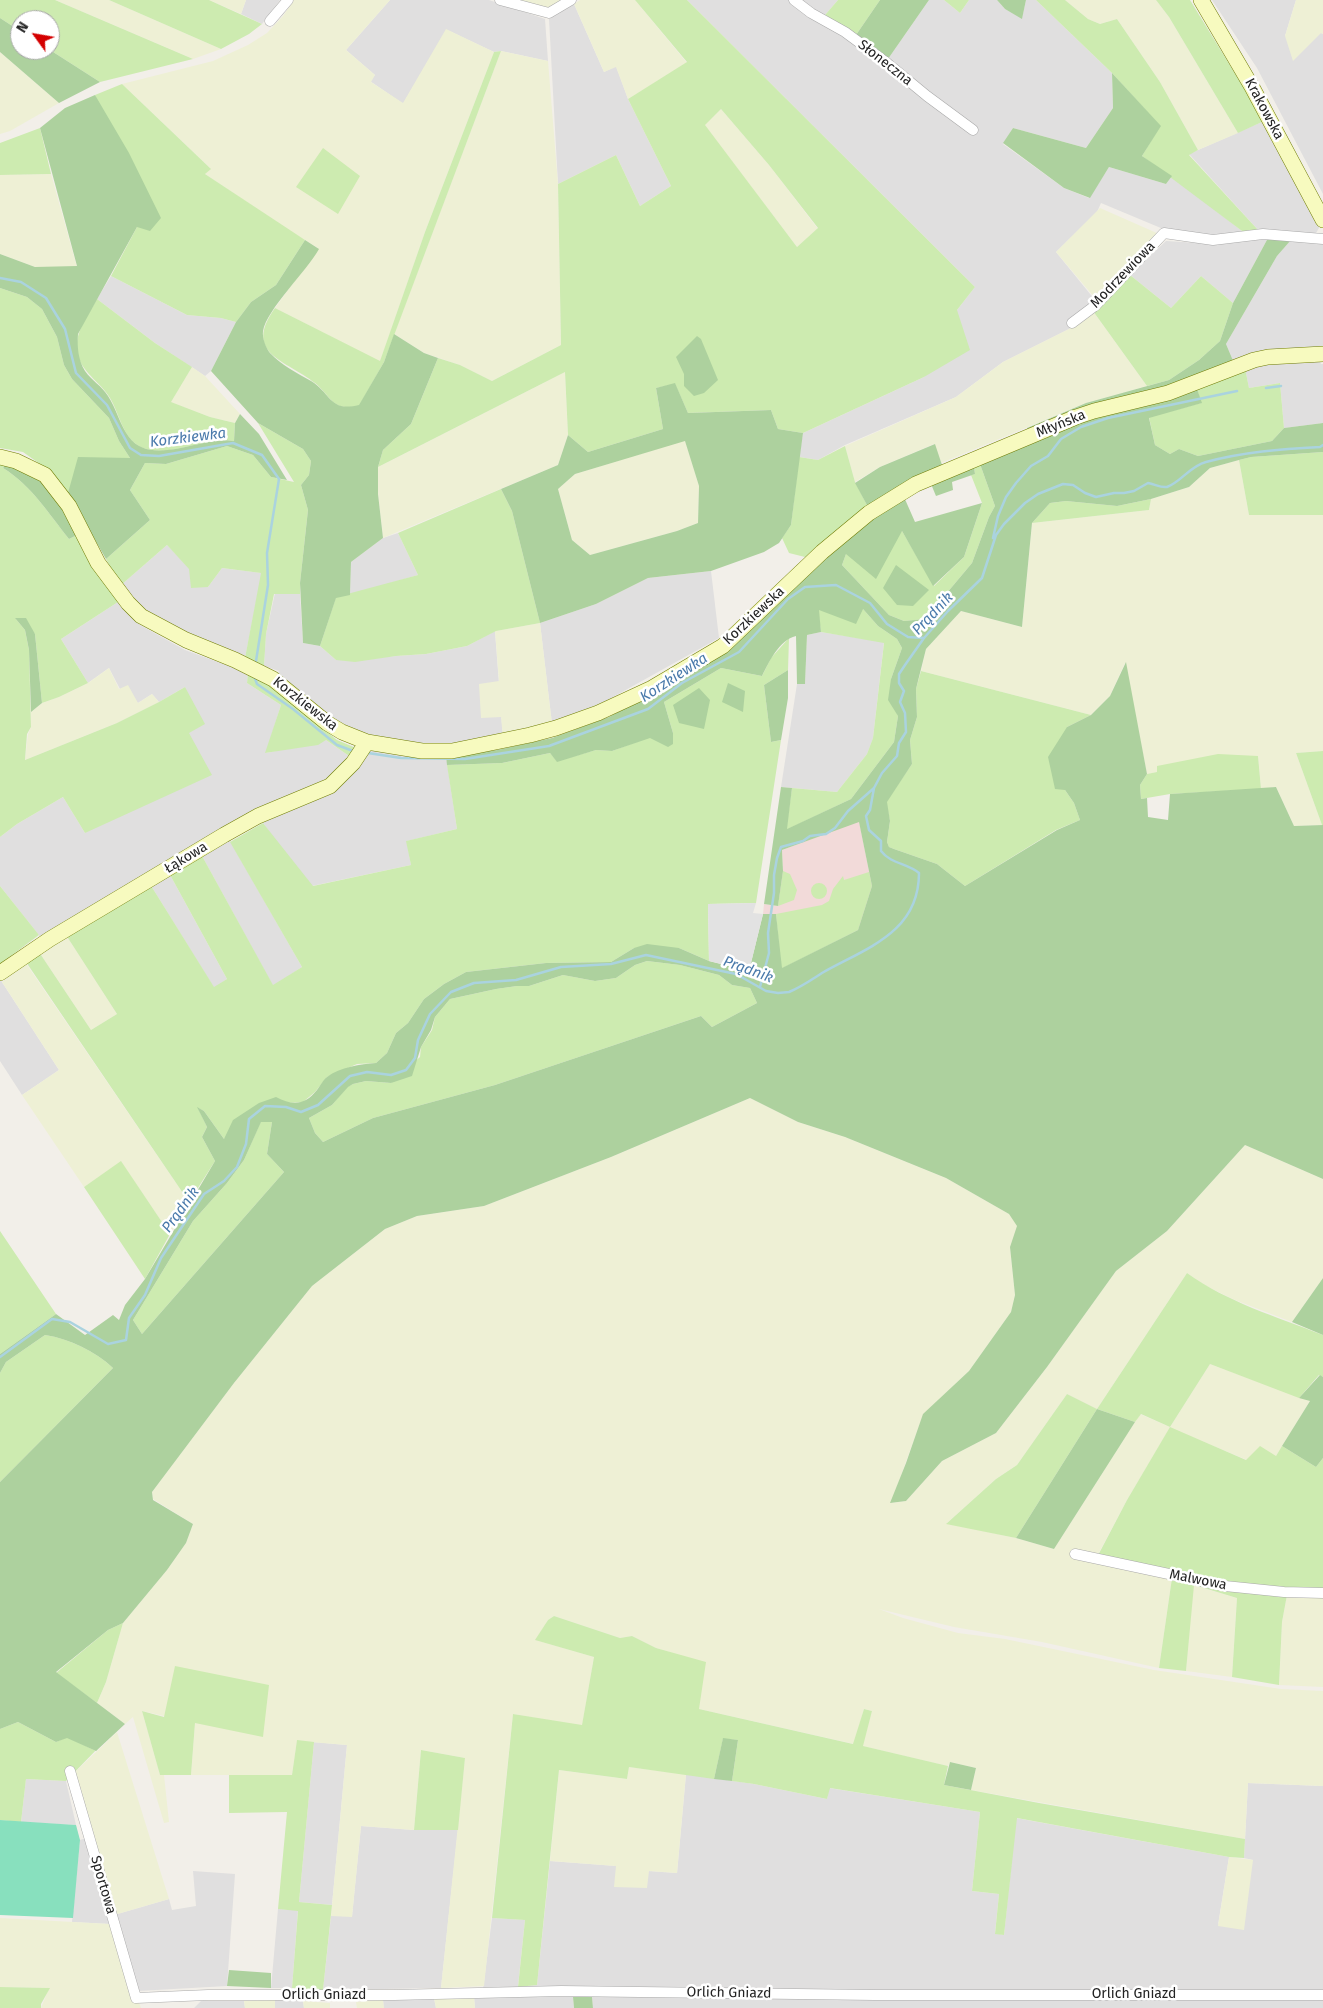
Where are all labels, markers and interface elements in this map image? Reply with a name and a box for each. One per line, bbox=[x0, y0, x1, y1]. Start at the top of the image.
north arrow bbox=[10, 10, 60, 60]
text: N bbox=[13, 19, 32, 36]
street label: Słoneczna bbox=[854, 37, 916, 89]
street label: Krakowska bbox=[1241, 75, 1287, 143]
street label: Modrzewiowa bbox=[1087, 238, 1159, 312]
street label: Młyńska bbox=[1034, 407, 1088, 441]
water label: Korzkiewka bbox=[149, 424, 227, 452]
street label: Korzkiewska bbox=[720, 583, 788, 649]
water label: Prądnik bbox=[909, 589, 957, 639]
water label: Korzkiewka bbox=[637, 650, 711, 706]
street label: Korzkiewska bbox=[269, 674, 341, 734]
street label: Łąkowa bbox=[161, 839, 211, 877]
water label: Prądnik bbox=[720, 953, 776, 987]
water label: Prądnik bbox=[158, 1184, 204, 1236]
street label: Malwowa bbox=[1168, 1566, 1228, 1594]
street label: Sportowa bbox=[87, 1854, 119, 1916]
street label: Orlich Gniazd bbox=[686, 1984, 772, 2002]
street label: Orlich Gniazd bbox=[1092, 1986, 1176, 2002]
street label: Orlich Gniazd bbox=[282, 1987, 366, 2003]

